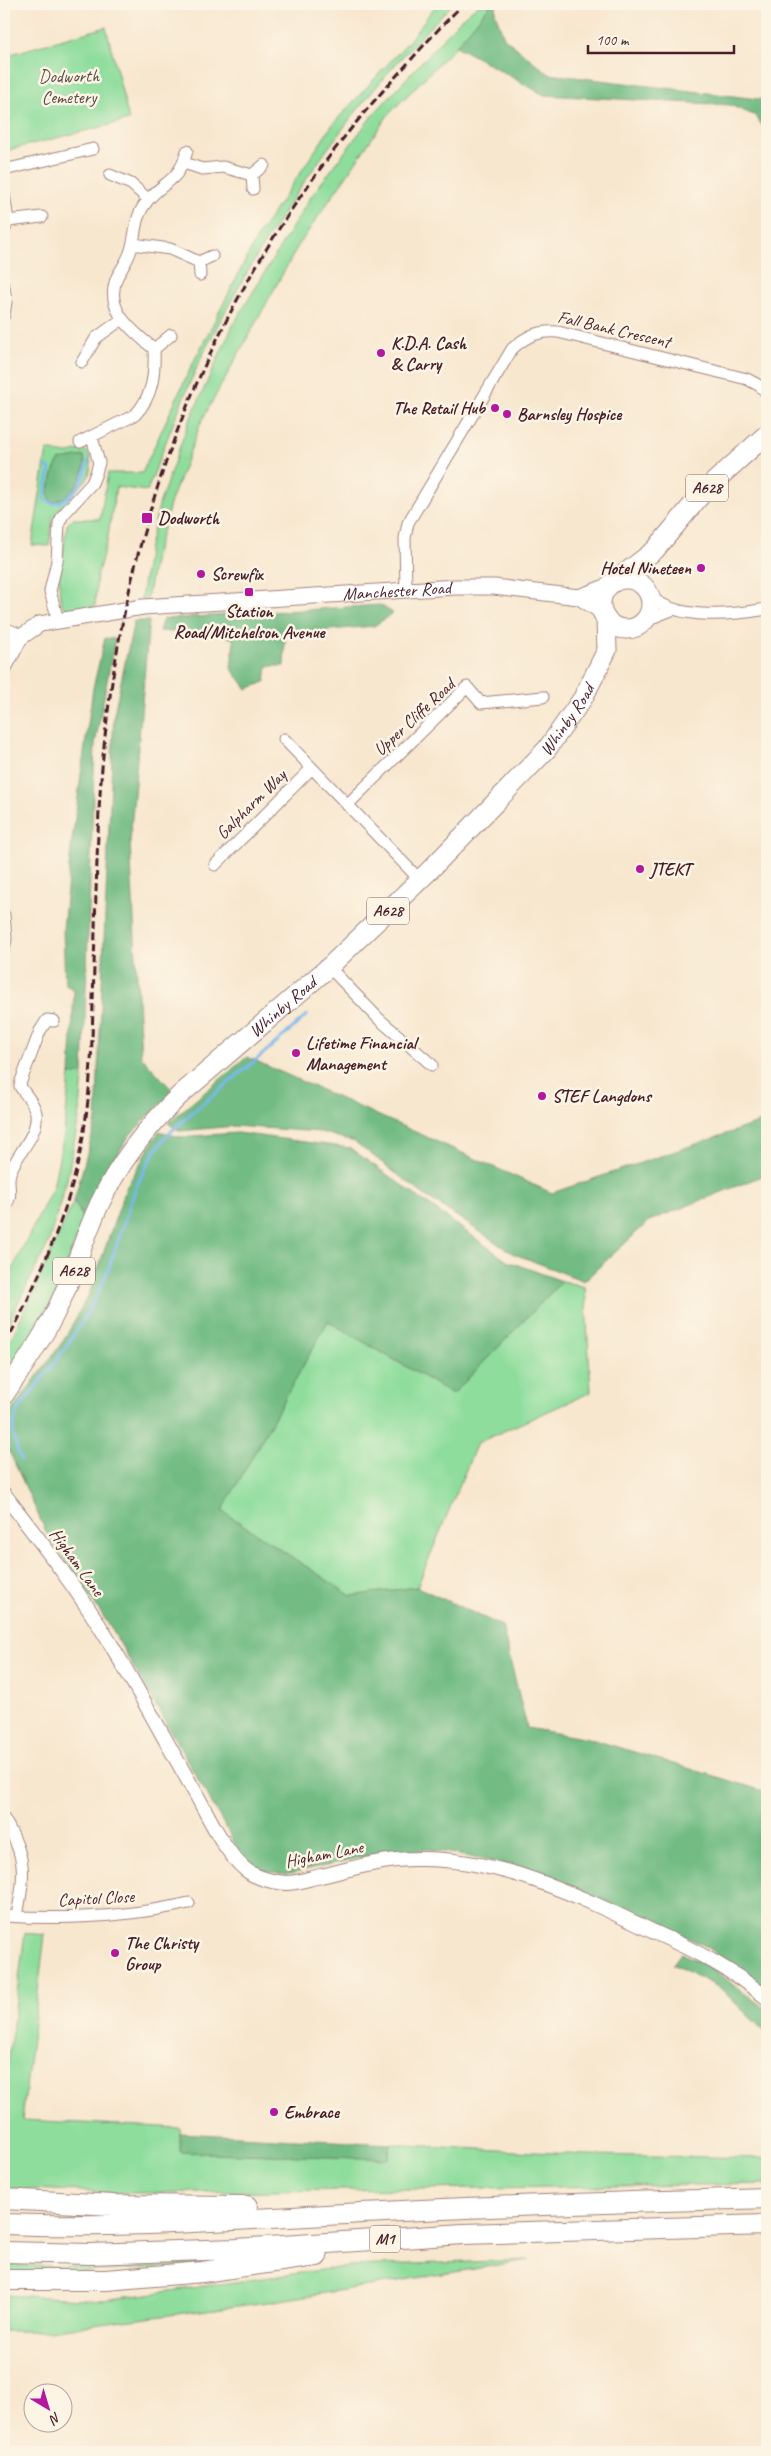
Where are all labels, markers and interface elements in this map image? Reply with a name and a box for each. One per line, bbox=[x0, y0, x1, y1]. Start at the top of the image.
scale bar bbox=[588, 22, 735, 54]
text: 100 m bbox=[596, 31, 630, 50]
park label: Dodworth Cemetery bbox=[39, 65, 100, 108]
street label: Fall Bank Crescent bbox=[556, 305, 675, 353]
place label: K.D.A. Cash & Carry bbox=[391, 332, 467, 375]
marker: K.D.A. Cash & Carry bbox=[375, 347, 387, 359]
place label: The Retail Hub bbox=[393, 397, 487, 419]
marker: The Retail Hub bbox=[489, 402, 501, 414]
place label: Barnsley Hospice bbox=[517, 403, 623, 425]
marker: Barnsley Hospice bbox=[501, 408, 513, 420]
road number: A628 bbox=[686, 474, 728, 502]
place label: Dodworth bbox=[158, 507, 220, 529]
marker: Dodworth bbox=[140, 511, 154, 525]
place label: Hotel Nineteen bbox=[600, 557, 692, 579]
marker: Hotel Nineteen bbox=[695, 562, 707, 574]
place label: Screwfix bbox=[211, 563, 264, 585]
marker: Screwfix bbox=[195, 568, 207, 580]
street label: Manchester Road bbox=[342, 576, 454, 605]
marker: Station Road/Mitchelson Avenue bbox=[243, 586, 255, 598]
place label: Station Road/Mitchelson Avenue bbox=[174, 600, 326, 643]
street label: Upper Cliffe Road bbox=[369, 672, 461, 760]
street label: Whinby Road bbox=[535, 678, 600, 760]
street label: Galpharm Way bbox=[211, 763, 292, 844]
place label: JTEKT bbox=[648, 858, 695, 880]
marker: JTEKT bbox=[634, 863, 646, 875]
road number: A628 bbox=[367, 898, 409, 924]
street label: Whinby Road bbox=[244, 970, 323, 1042]
place label: Lifetime Financial Management bbox=[306, 1032, 420, 1075]
marker: Lifetime Financial Management bbox=[290, 1047, 302, 1059]
place label: STEF Langdons bbox=[552, 1085, 652, 1107]
marker: STEF Langdons bbox=[536, 1090, 548, 1102]
road number: A628 bbox=[53, 1258, 95, 1284]
street label: Higham Lane bbox=[45, 1524, 110, 1601]
street label: Higham Lane bbox=[283, 1835, 366, 1872]
street label: Capitol Close bbox=[57, 1885, 136, 1911]
place label: The Christy Group bbox=[125, 1932, 200, 1975]
marker: The Christy Group bbox=[109, 1947, 121, 1959]
place label: Embrace bbox=[284, 2101, 341, 2123]
marker: Embrace bbox=[268, 2106, 280, 2118]
road number: M1 bbox=[370, 2226, 400, 2252]
north arrow bbox=[22, 2384, 72, 2434]
text: N bbox=[45, 2408, 64, 2429]

